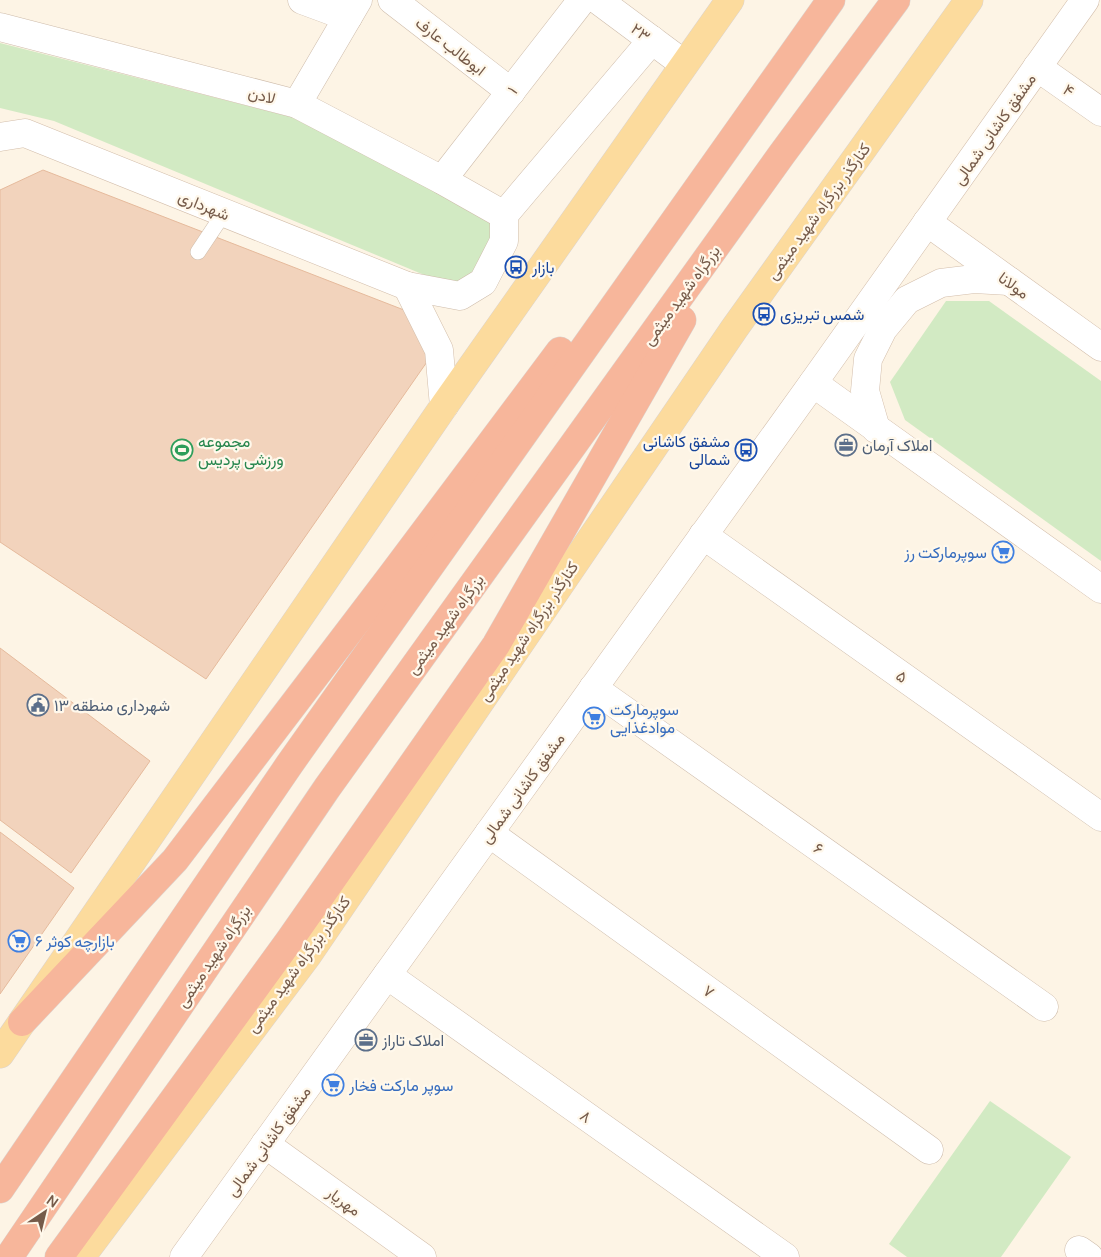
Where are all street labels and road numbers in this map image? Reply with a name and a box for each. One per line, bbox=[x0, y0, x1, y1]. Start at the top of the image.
street label: ابوطالب عارف bbox=[411, 12, 491, 80]
street label: ۲۳ bbox=[627, 18, 655, 46]
street label: مشفق کاشانی شمالی bbox=[947, 69, 1041, 189]
street label: ۴ bbox=[1059, 78, 1079, 102]
street label: لادن bbox=[246, 81, 278, 109]
street label: ۱ bbox=[502, 81, 522, 99]
street label: کنارگذر بزرگراه شهید میثمی bbox=[761, 138, 875, 284]
street label: شهرداری bbox=[175, 185, 233, 225]
street label: بزرگراه شهید میثمی bbox=[637, 240, 725, 350]
street label: مولانا bbox=[994, 266, 1034, 304]
street label: کنارگذر بزرگراه شهید میثمی bbox=[473, 557, 583, 705]
street label: بزرگراه شهید میثمی bbox=[401, 569, 489, 679]
street label: ۵ bbox=[892, 664, 912, 688]
street label: مشفق کاشانی شمالی bbox=[474, 728, 570, 848]
street label: ۶ bbox=[809, 837, 829, 859]
street label: کنارگذر بزرگراه شهید میثمی bbox=[241, 891, 355, 1037]
street label: بزرگراه شهید میثمی bbox=[171, 900, 255, 1012]
street label: ۷ bbox=[699, 979, 719, 1003]
street label: مشفق کاشانی شمالی bbox=[220, 1081, 316, 1201]
street label: ۸ bbox=[576, 1104, 596, 1128]
street label: مهریار bbox=[322, 1181, 366, 1221]

